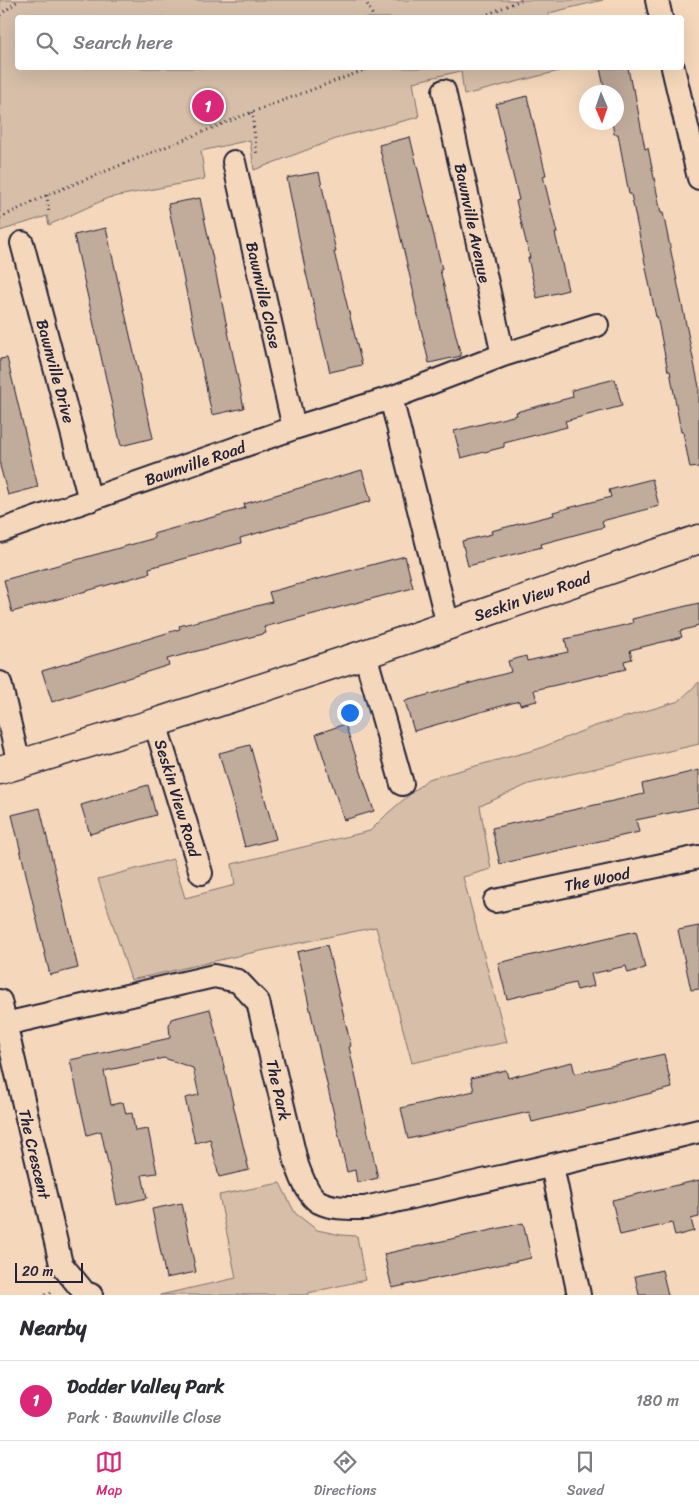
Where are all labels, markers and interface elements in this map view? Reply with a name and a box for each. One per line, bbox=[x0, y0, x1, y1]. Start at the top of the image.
search box bbox=[15, 15, 684, 70]
text: Search here bbox=[73, 26, 173, 59]
icon: search bbox=[33, 29, 61, 57]
north arrow bbox=[579, 85, 624, 130]
pin: 1 bbox=[192, 87, 224, 125]
street label: Bawnville Avenue bbox=[446, 161, 499, 286]
street label: Bawnville Close bbox=[237, 239, 290, 351]
street label: Bawnville Drive bbox=[28, 316, 83, 426]
street label: Bawnville Road bbox=[141, 432, 251, 494]
street label: Seskin View Road bbox=[470, 562, 596, 630]
your location bbox=[337, 700, 363, 726]
street label: Seskin View Road bbox=[146, 736, 210, 862]
street label: The Wood bbox=[561, 858, 634, 901]
street label: The Park bbox=[257, 1057, 300, 1124]
street label: The Crescent bbox=[10, 1106, 59, 1203]
text: 20 m bbox=[22, 1259, 53, 1284]
scale bar bbox=[15, 1260, 82, 1283]
text: Nearby bbox=[20, 1309, 86, 1347]
text: Dodder Valley Park bbox=[67, 1370, 224, 1403]
text: 1 bbox=[33, 1386, 39, 1415]
text: 180 m bbox=[636, 1386, 679, 1415]
text: Park · Bawnville Close bbox=[67, 1403, 221, 1432]
tab: Map bbox=[95, 1448, 123, 1503]
tab: Directions bbox=[314, 1448, 376, 1503]
tab: Saved bbox=[567, 1448, 604, 1503]

